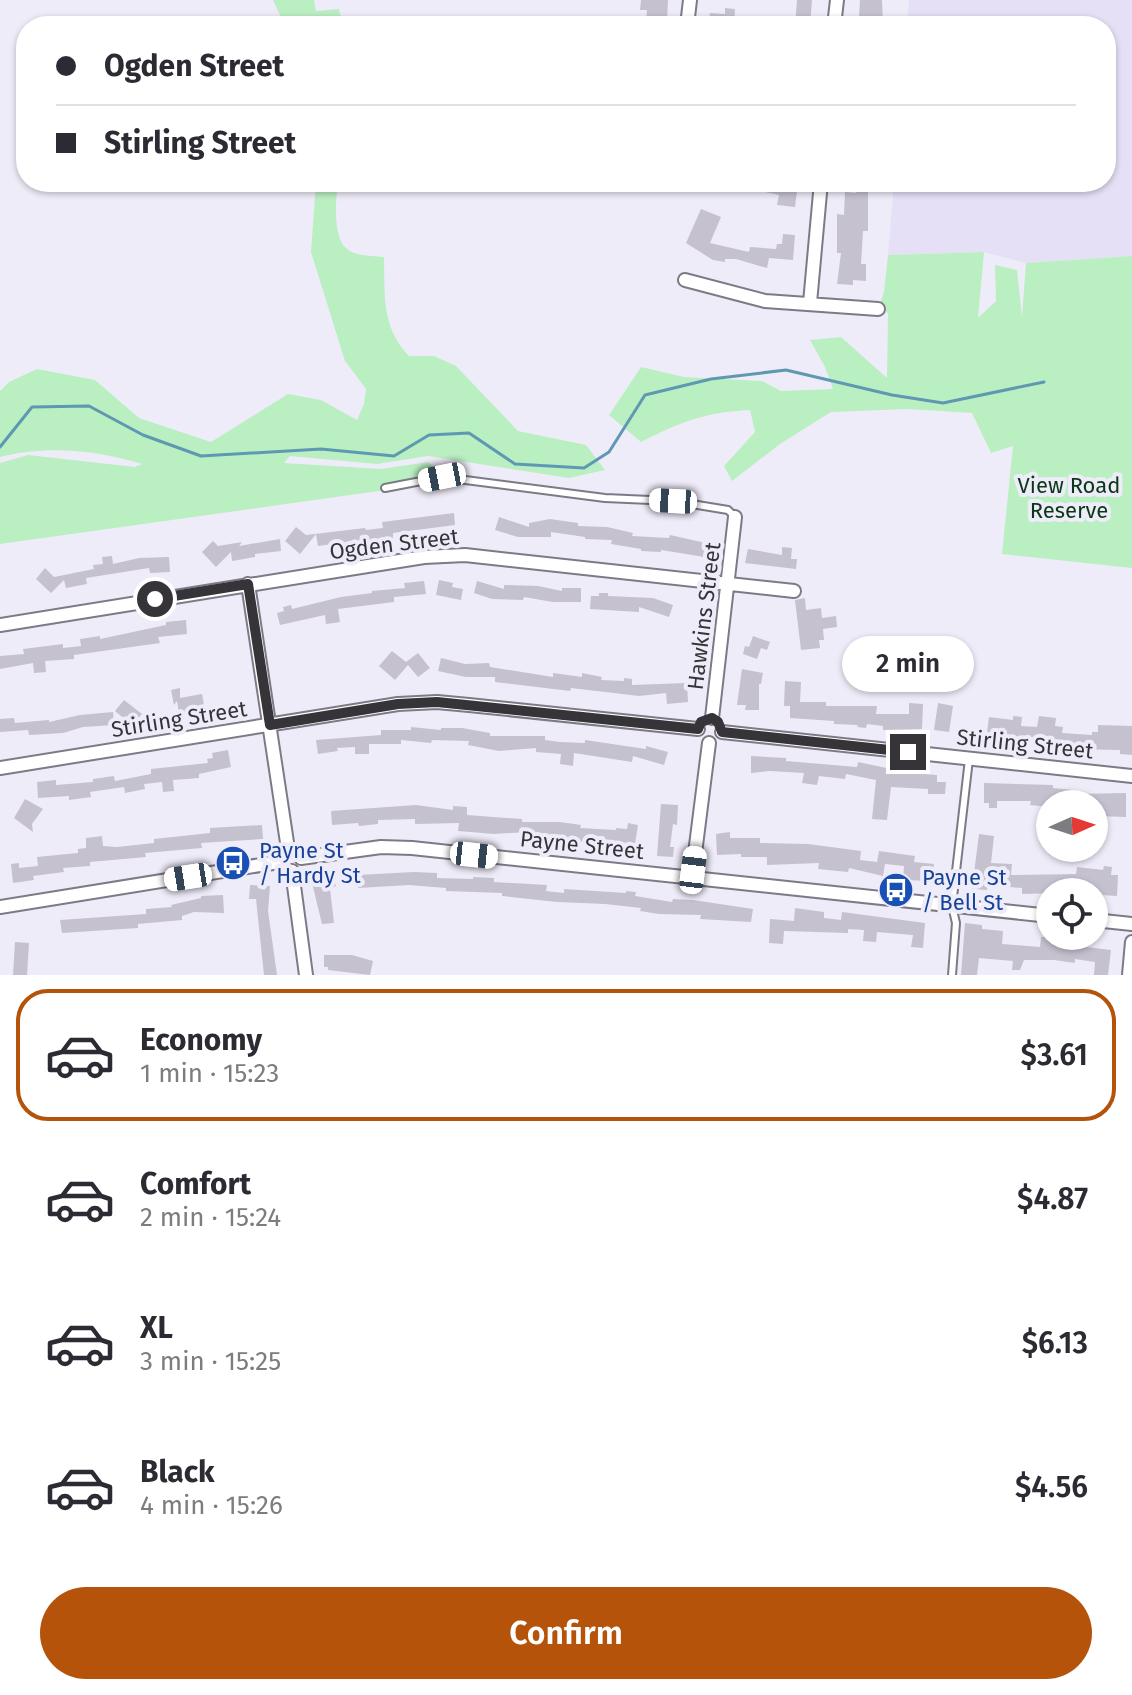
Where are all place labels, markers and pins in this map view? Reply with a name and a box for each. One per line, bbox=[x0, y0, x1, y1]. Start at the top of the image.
place label: Payne St / Hardy St bbox=[259, 837, 361, 889]
bus stop icon: Payne St / Hardy St bbox=[214, 844, 252, 882]
place label: Payne St / Bell St bbox=[922, 864, 1007, 916]
bus stop icon: Payne St / Bell St bbox=[877, 871, 915, 909]

